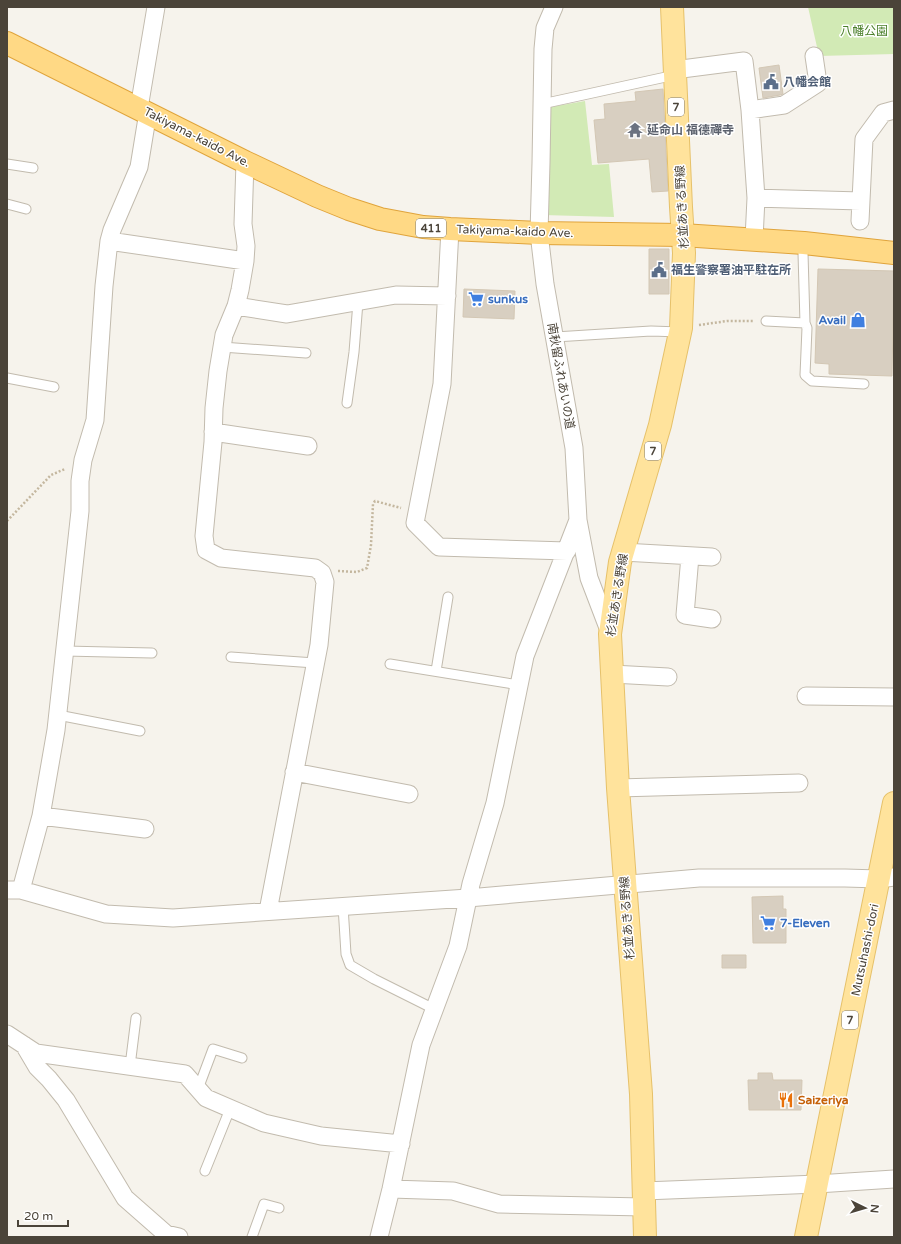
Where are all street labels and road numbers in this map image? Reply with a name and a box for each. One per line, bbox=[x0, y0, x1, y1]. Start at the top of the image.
road number: 7 bbox=[668, 98, 684, 116]
street label: Takiyama-kaido Ave. bbox=[142, 104, 252, 170]
street label: 杉並あきる野線 bbox=[673, 165, 691, 249]
road number: 411 bbox=[416, 219, 446, 237]
street label: Takiyama-kaido Ave. bbox=[456, 222, 574, 240]
street label: 南秋留ふれあいの道 bbox=[545, 322, 577, 430]
road number: 7 bbox=[645, 442, 661, 460]
street label: 杉並あきる野線 bbox=[604, 553, 630, 637]
street label: 杉並あきる野線 bbox=[617, 876, 637, 960]
street label: Mutsuhashi-dori bbox=[848, 903, 882, 997]
road number: 7 bbox=[842, 1011, 858, 1029]

